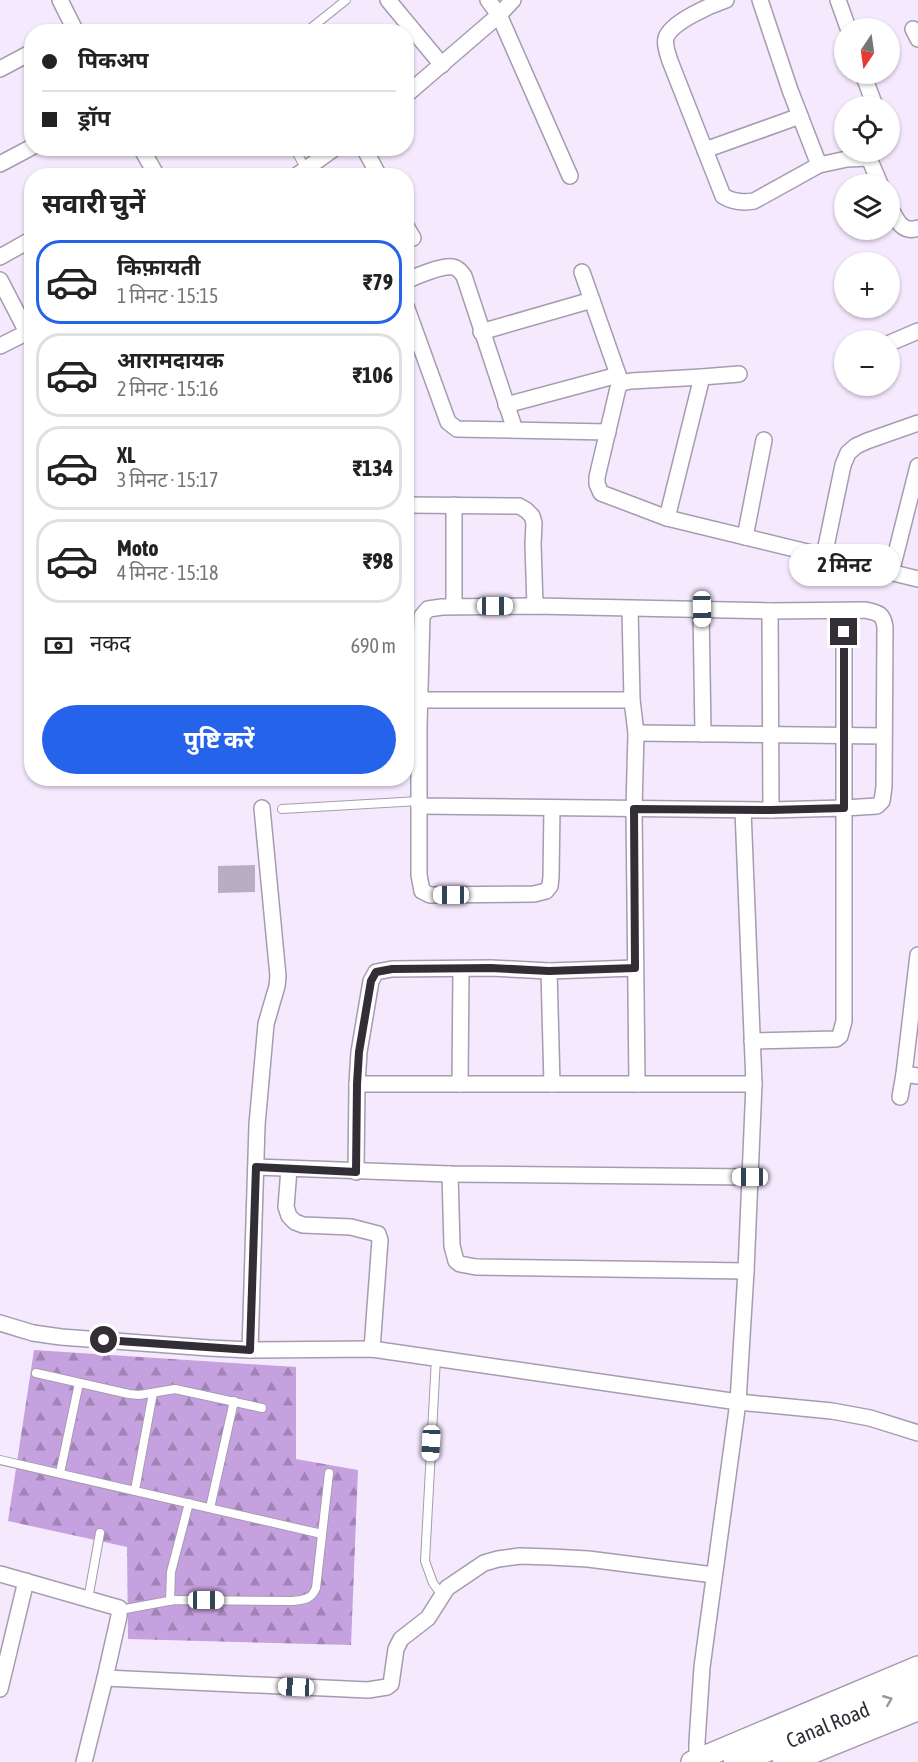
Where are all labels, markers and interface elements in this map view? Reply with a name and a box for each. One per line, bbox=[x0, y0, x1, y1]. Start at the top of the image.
north arrow bbox=[834, 18, 900, 84]
map controls bbox=[834, 18, 900, 396]
text: पिकअप bbox=[78, 47, 149, 73]
button: locate bbox=[834, 96, 900, 162]
text: ड्रॉप bbox=[78, 105, 111, 131]
button: layers bbox=[834, 174, 900, 240]
text: सवारी चुनें bbox=[42, 188, 145, 219]
button: + bbox=[834, 252, 900, 318]
text: किफ़ायती bbox=[117, 254, 201, 280]
icon: car bbox=[45, 255, 99, 309]
text: ₹79 bbox=[363, 269, 393, 295]
text: 1 मिनट · 15:15 bbox=[117, 284, 218, 307]
button: − bbox=[834, 330, 900, 396]
text: आरामदायक bbox=[117, 347, 224, 373]
icon: car bbox=[45, 348, 99, 402]
text: ₹106 bbox=[353, 362, 393, 388]
text: 2 मिनट · 15:16 bbox=[117, 377, 218, 400]
icon: car bbox=[45, 441, 99, 495]
text: XL bbox=[117, 442, 135, 468]
text: ₹134 bbox=[353, 455, 393, 481]
text: 3 मिनट · 15:17 bbox=[117, 468, 218, 491]
icon: car bbox=[45, 534, 99, 588]
text: Moto bbox=[117, 535, 159, 561]
callout: 2 मिनट bbox=[788, 545, 900, 587]
text: ₹98 bbox=[363, 548, 393, 574]
text: 2 मिनट bbox=[817, 553, 872, 576]
text: 4 मिनट · 15:18 bbox=[117, 561, 218, 584]
car bbox=[693, 591, 711, 627]
car bbox=[477, 597, 513, 615]
route end bbox=[830, 618, 857, 645]
icon: cash bbox=[42, 629, 75, 662]
text: नकद bbox=[90, 630, 131, 656]
text: 690 m bbox=[351, 634, 396, 657]
button: पुष्टि करें bbox=[42, 705, 396, 774]
car bbox=[433, 886, 469, 904]
car bbox=[732, 1168, 768, 1186]
route start bbox=[90, 1326, 117, 1353]
car bbox=[421, 1425, 441, 1461]
car bbox=[188, 1591, 224, 1609]
car bbox=[278, 1677, 314, 1697]
one-way arrow bbox=[881, 1695, 892, 1707]
street label: Canal Road bbox=[782, 1696, 873, 1752]

